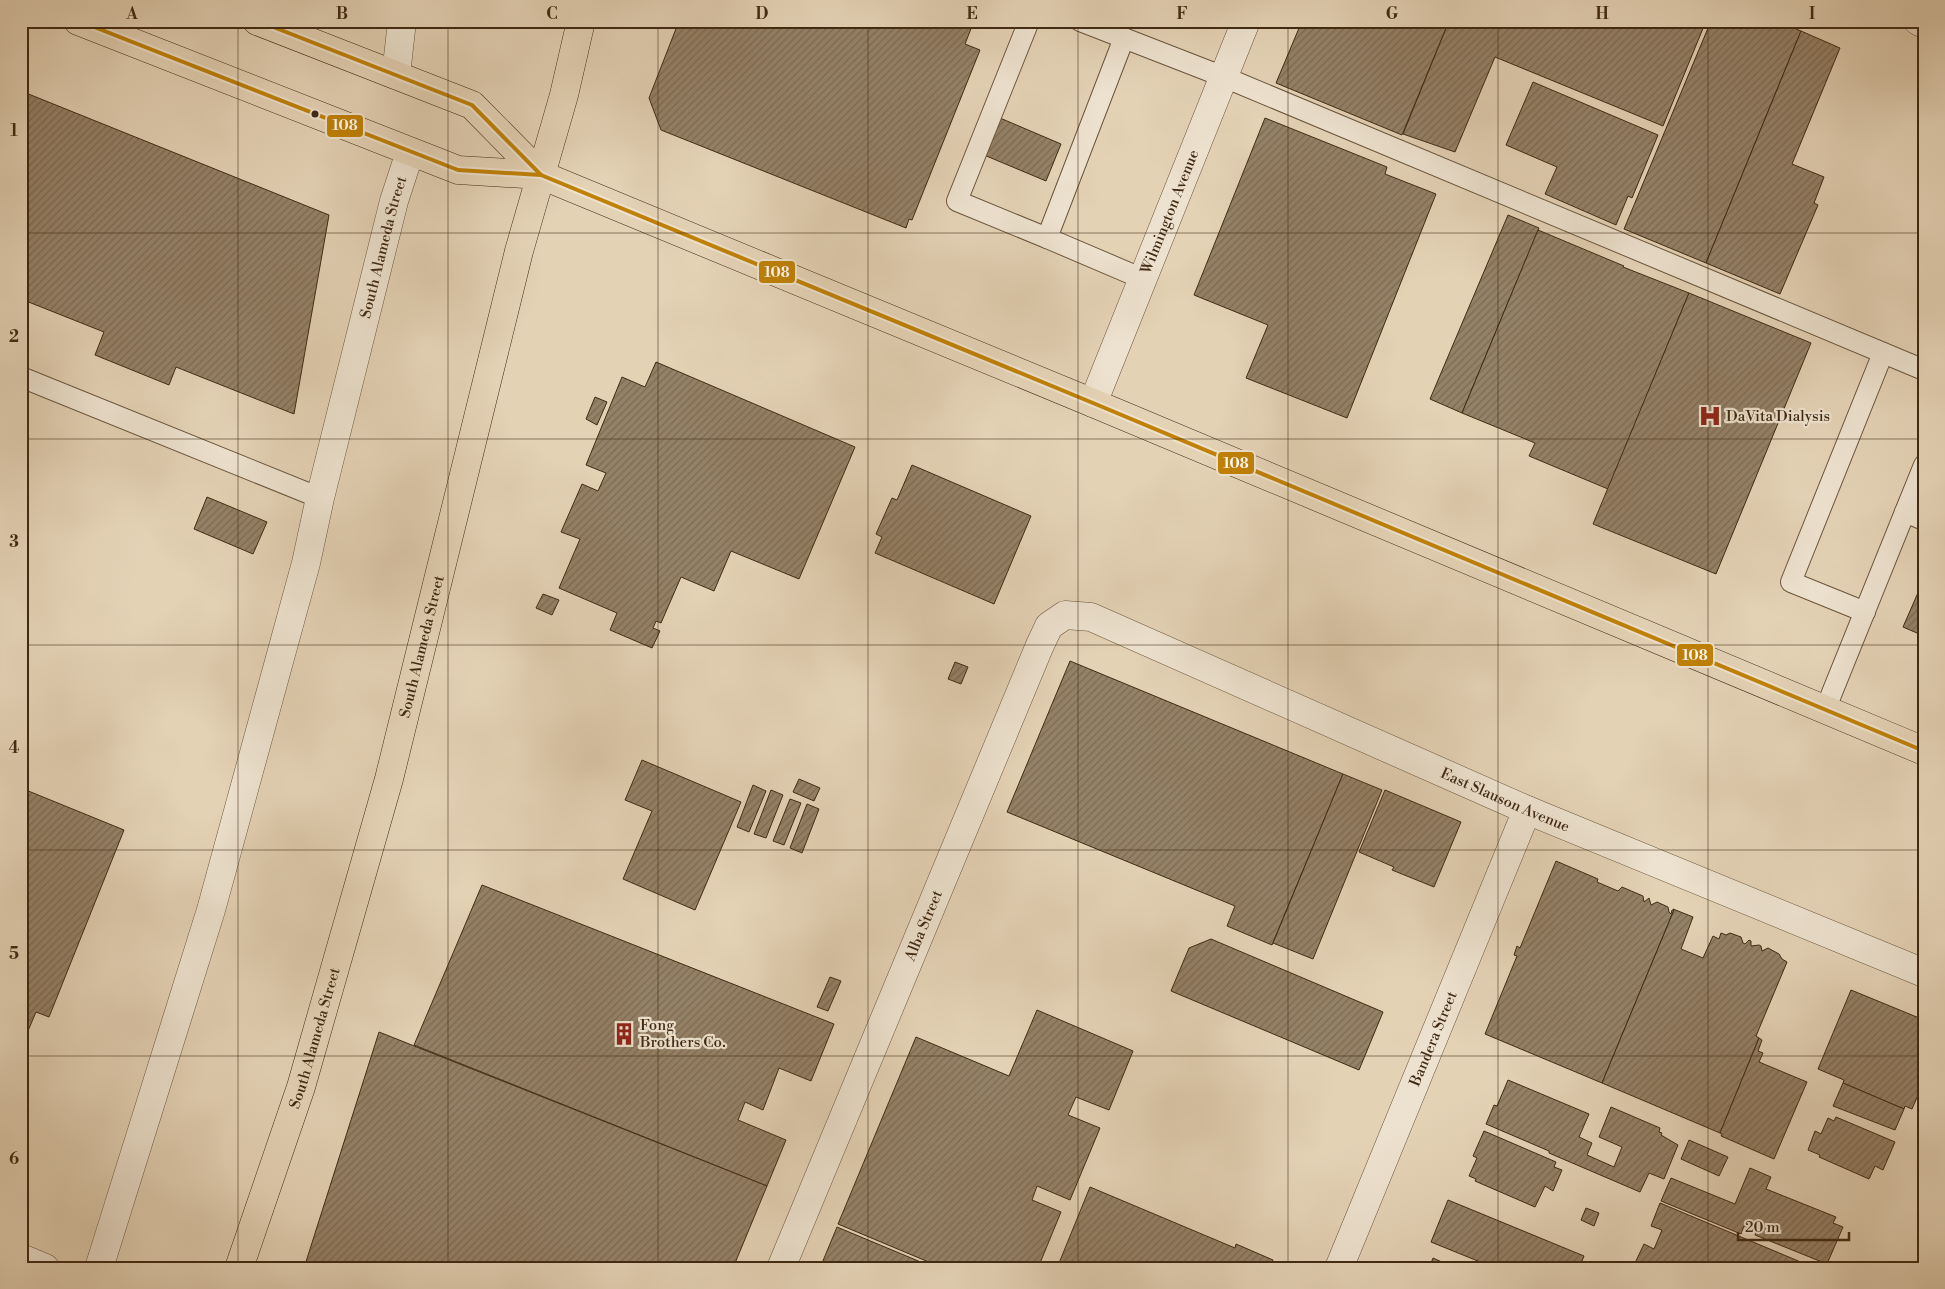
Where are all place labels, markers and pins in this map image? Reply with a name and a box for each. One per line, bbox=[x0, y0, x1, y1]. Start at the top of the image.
unlabelled marker bbox=[310, 109, 320, 119]
hospital icon: DaVita Dialysis bbox=[1697, 403, 1723, 429]
place label: DaVita Dialysis bbox=[1726, 407, 1830, 426]
place label: Fong Brothers Co. bbox=[639, 1016, 726, 1052]
building icon: Fong Brothers Co. bbox=[611, 1021, 637, 1047]

